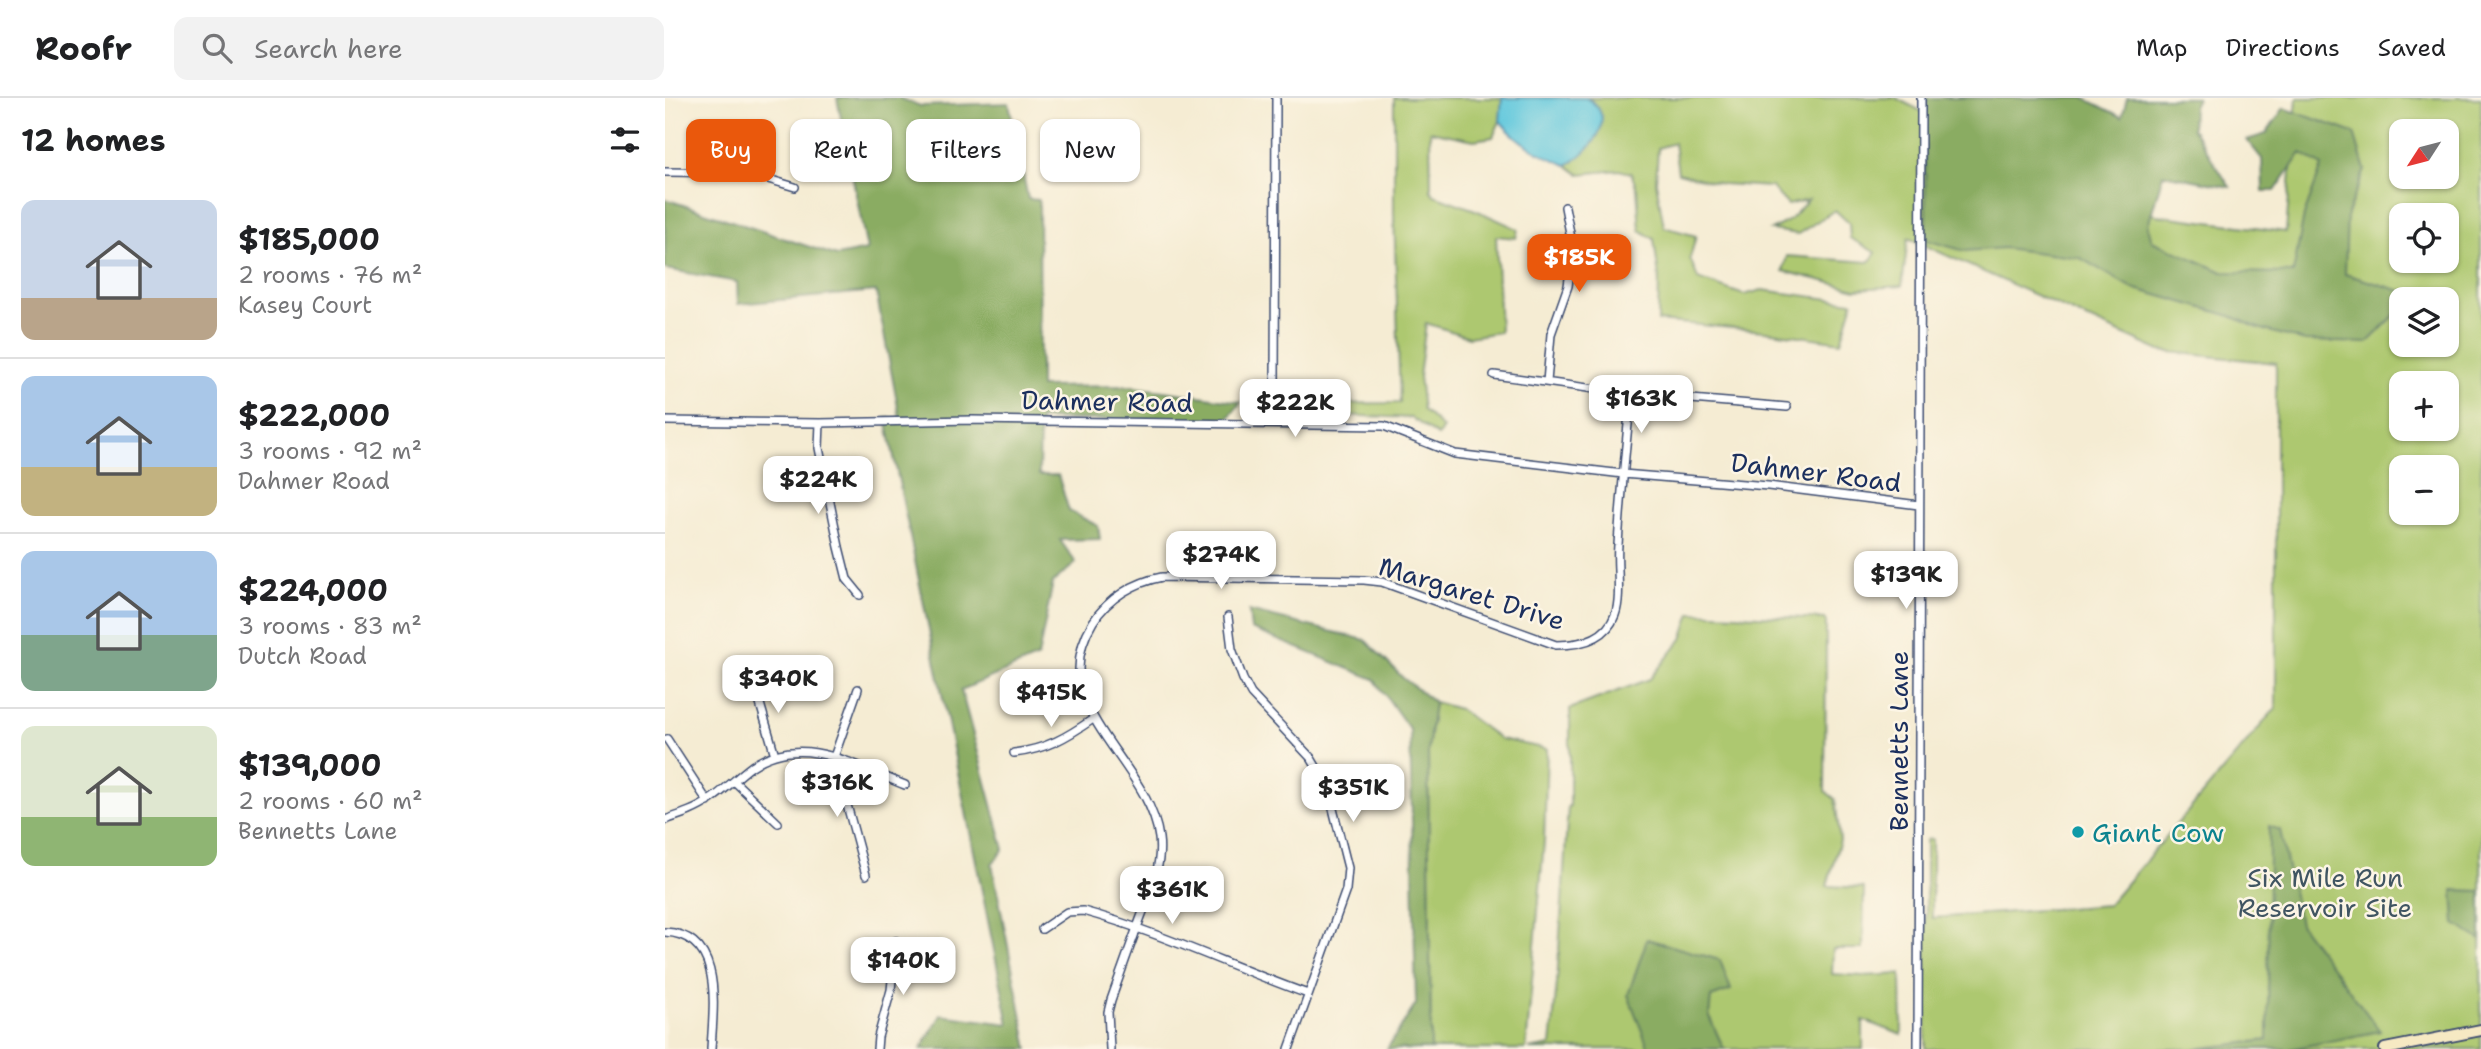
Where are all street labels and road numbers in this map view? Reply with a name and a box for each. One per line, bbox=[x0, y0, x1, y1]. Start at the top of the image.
street label: Dahmer Road bbox=[1021, 382, 1193, 420]
street label: Dahmer Road bbox=[1729, 444, 1903, 500]
street label: Margaret Drive bbox=[1375, 548, 1569, 638]
street label: Bennetts Lane bbox=[1881, 651, 1916, 831]

